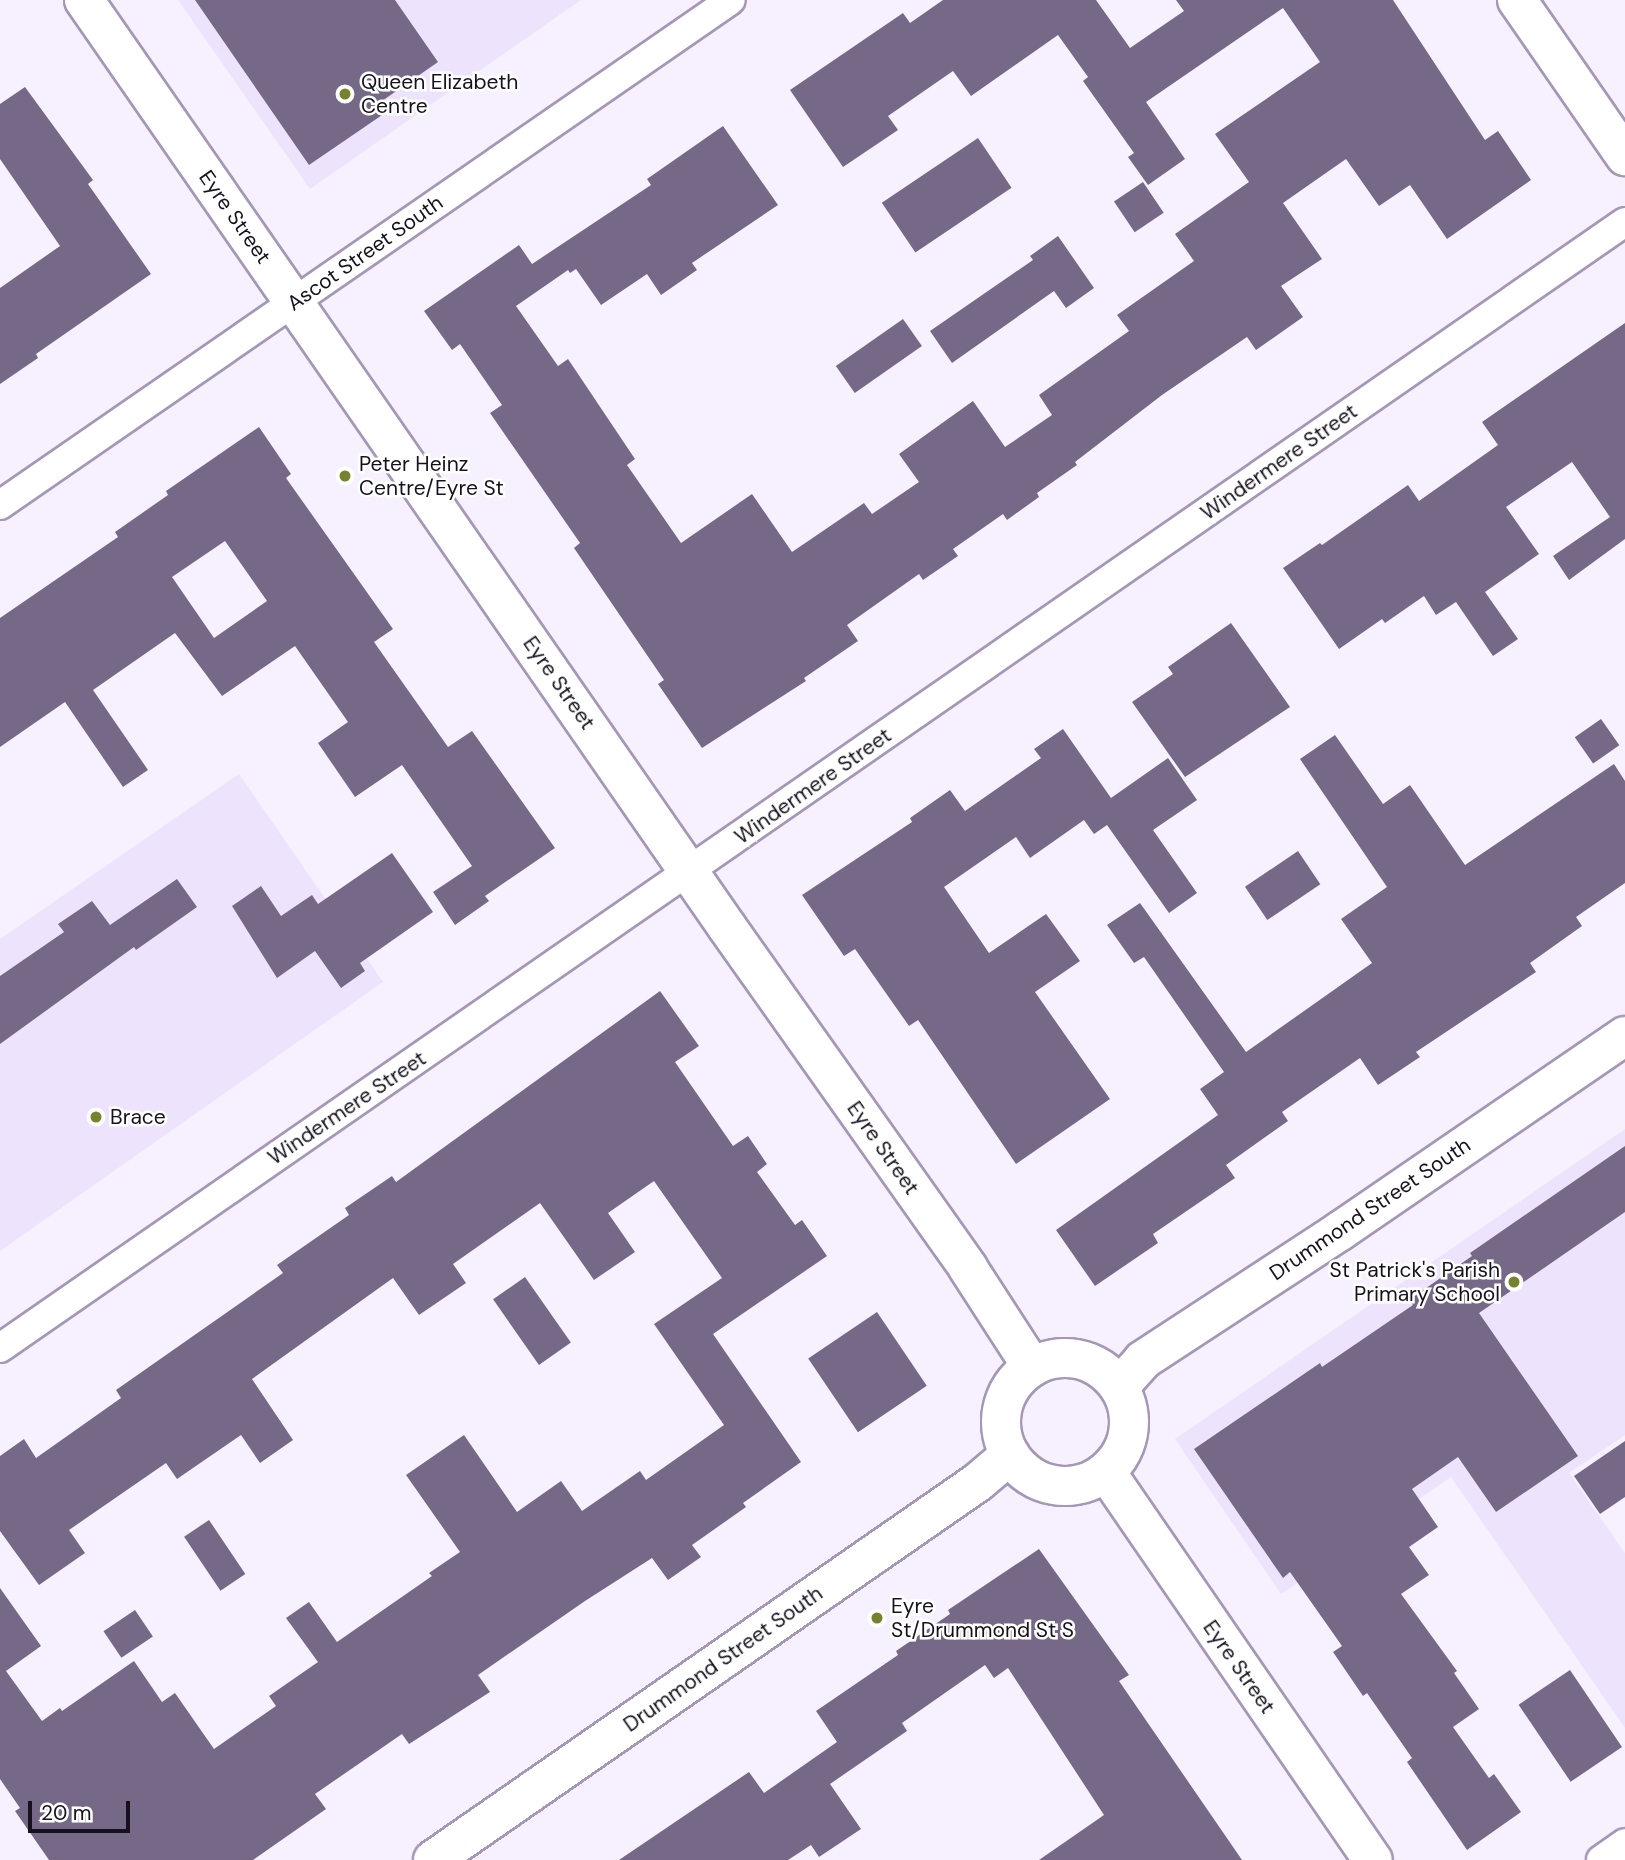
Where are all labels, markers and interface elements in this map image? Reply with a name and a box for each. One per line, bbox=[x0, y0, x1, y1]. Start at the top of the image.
place label: Queen Elizabeth Centre bbox=[361, 69, 518, 119]
marker: Queen Elizabeth Centre bbox=[335, 84, 355, 104]
street label: Eyre Street bbox=[194, 166, 276, 268]
street label: Ascot Street South bbox=[282, 190, 448, 316]
street label: Windermere Street bbox=[1196, 399, 1362, 525]
place label: Peter Heinz Centre/Eyre St bbox=[359, 451, 504, 501]
marker: Peter Heinz Centre/Eyre St bbox=[337, 468, 353, 484]
street label: Eyre Street bbox=[518, 632, 600, 734]
street label: Windermere Street bbox=[730, 723, 896, 849]
street label: Windermere Street bbox=[263, 1046, 431, 1170]
street label: Eyre Street bbox=[842, 1097, 924, 1199]
place label: Brace bbox=[110, 1104, 166, 1130]
marker: Brace bbox=[88, 1109, 104, 1125]
street label: Drummond Street South bbox=[1265, 1132, 1475, 1286]
place label: St Patrick's Parish Primary School bbox=[1330, 1257, 1500, 1307]
marker: St Patrick's Parish Primary School bbox=[1506, 1274, 1522, 1290]
street label: Drummond Street South bbox=[619, 1581, 827, 1737]
place label: Eyre St/Drummond St S bbox=[891, 1593, 1074, 1643]
marker: Eyre St/Drummond St S bbox=[869, 1610, 885, 1626]
street label: Eyre Street bbox=[1198, 1616, 1280, 1718]
scale bar bbox=[32, 1786, 133, 1830]
text: 20 m bbox=[41, 1799, 92, 1827]

